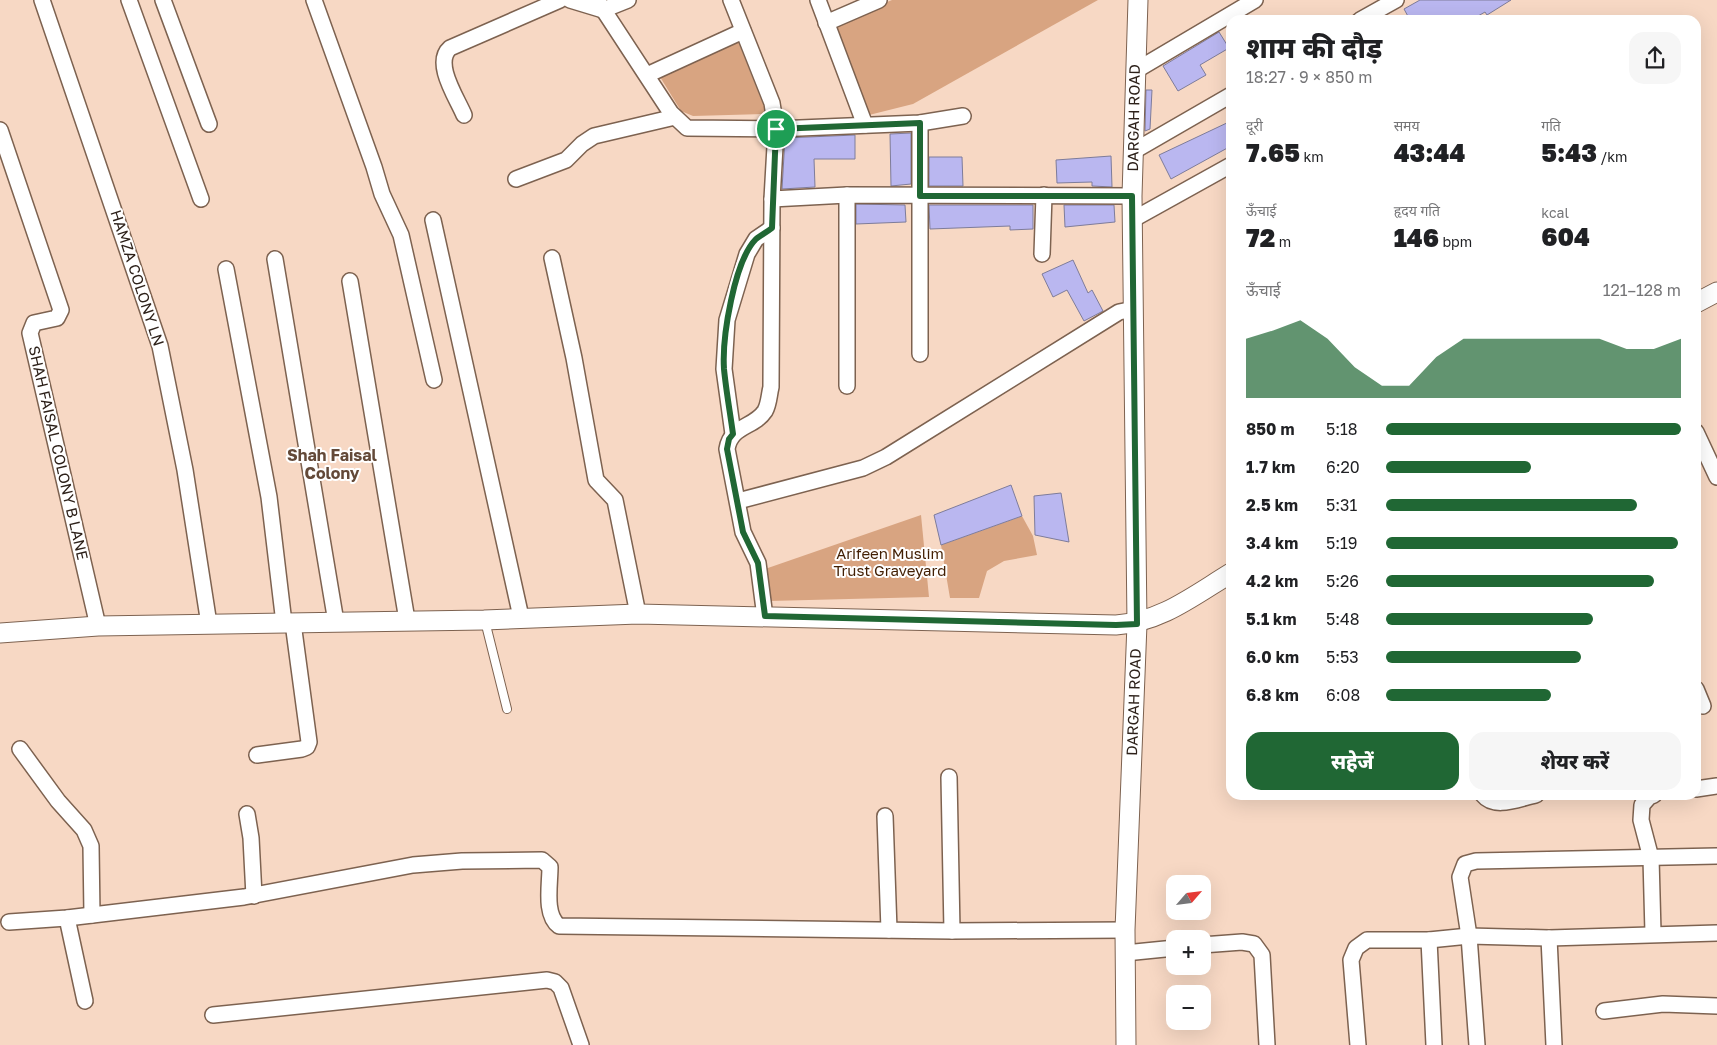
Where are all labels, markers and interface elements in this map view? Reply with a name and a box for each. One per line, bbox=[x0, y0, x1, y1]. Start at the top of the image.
text: शाम की दौड़ bbox=[1246, 31, 1382, 64]
button: share bbox=[1629, 32, 1681, 84]
street label: DARGAH ROAD bbox=[1123, 64, 1143, 172]
text: 18:27 · 9 × 850 m bbox=[1246, 67, 1372, 87]
pin bbox=[755, 108, 797, 150]
icon: arrive bbox=[762, 115, 790, 143]
text: दूरी bbox=[1246, 117, 1263, 134]
text: समय bbox=[1394, 117, 1420, 134]
text: गति bbox=[1541, 117, 1561, 134]
text: 7.65 bbox=[1246, 137, 1300, 168]
text: 43:44 bbox=[1394, 137, 1465, 168]
text: 5:43 bbox=[1541, 137, 1597, 168]
text: km bbox=[1300, 148, 1324, 165]
text: /km bbox=[1597, 148, 1628, 165]
text: ऊँचाई bbox=[1246, 202, 1276, 219]
text: हृदय गति bbox=[1394, 202, 1440, 219]
text: kcal bbox=[1541, 204, 1569, 221]
street label: HAMZA COLONY LN bbox=[107, 207, 168, 348]
text: 604 bbox=[1541, 221, 1590, 252]
text: 72 bbox=[1246, 222, 1275, 253]
text: 146 bbox=[1394, 222, 1439, 253]
text: m bbox=[1275, 233, 1291, 250]
text: bpm bbox=[1439, 233, 1472, 250]
text: ऊँचाई bbox=[1246, 280, 1281, 300]
text: 121–128 m bbox=[1603, 280, 1681, 300]
street label: SHAH FAISAL COLONY B LANE bbox=[26, 344, 92, 562]
text: 850 m bbox=[1246, 419, 1294, 439]
text: 5:18 bbox=[1326, 419, 1358, 439]
district label: Shah Faisal Colony bbox=[287, 445, 378, 483]
text: 1.7 km bbox=[1246, 457, 1295, 477]
text: 6:20 bbox=[1326, 457, 1360, 477]
text: 2.5 km bbox=[1246, 495, 1298, 515]
text: 5:31 bbox=[1326, 495, 1357, 515]
text: 3.4 km bbox=[1246, 533, 1298, 553]
text: 5:19 bbox=[1326, 533, 1358, 553]
park label: Arifeen Muslim Trust Graveyard bbox=[834, 544, 946, 579]
text: 4.2 km bbox=[1246, 571, 1298, 591]
text: 5:26 bbox=[1326, 571, 1359, 591]
text: 5.1 km bbox=[1246, 609, 1296, 629]
text: 5:48 bbox=[1326, 609, 1360, 629]
text: 6.0 km bbox=[1246, 647, 1299, 667]
text: 5:53 bbox=[1326, 647, 1359, 667]
street label: DARGAH ROAD bbox=[1122, 648, 1144, 756]
text: 6.8 km bbox=[1246, 685, 1299, 705]
text: 6:08 bbox=[1326, 685, 1360, 705]
button: सहेजें bbox=[1246, 732, 1459, 790]
button: शेयर करें bbox=[1469, 732, 1681, 790]
north arrow bbox=[1166, 875, 1211, 920]
map controls bbox=[1166, 875, 1211, 1030]
button: + bbox=[1166, 930, 1211, 975]
button: − bbox=[1166, 985, 1211, 1030]

